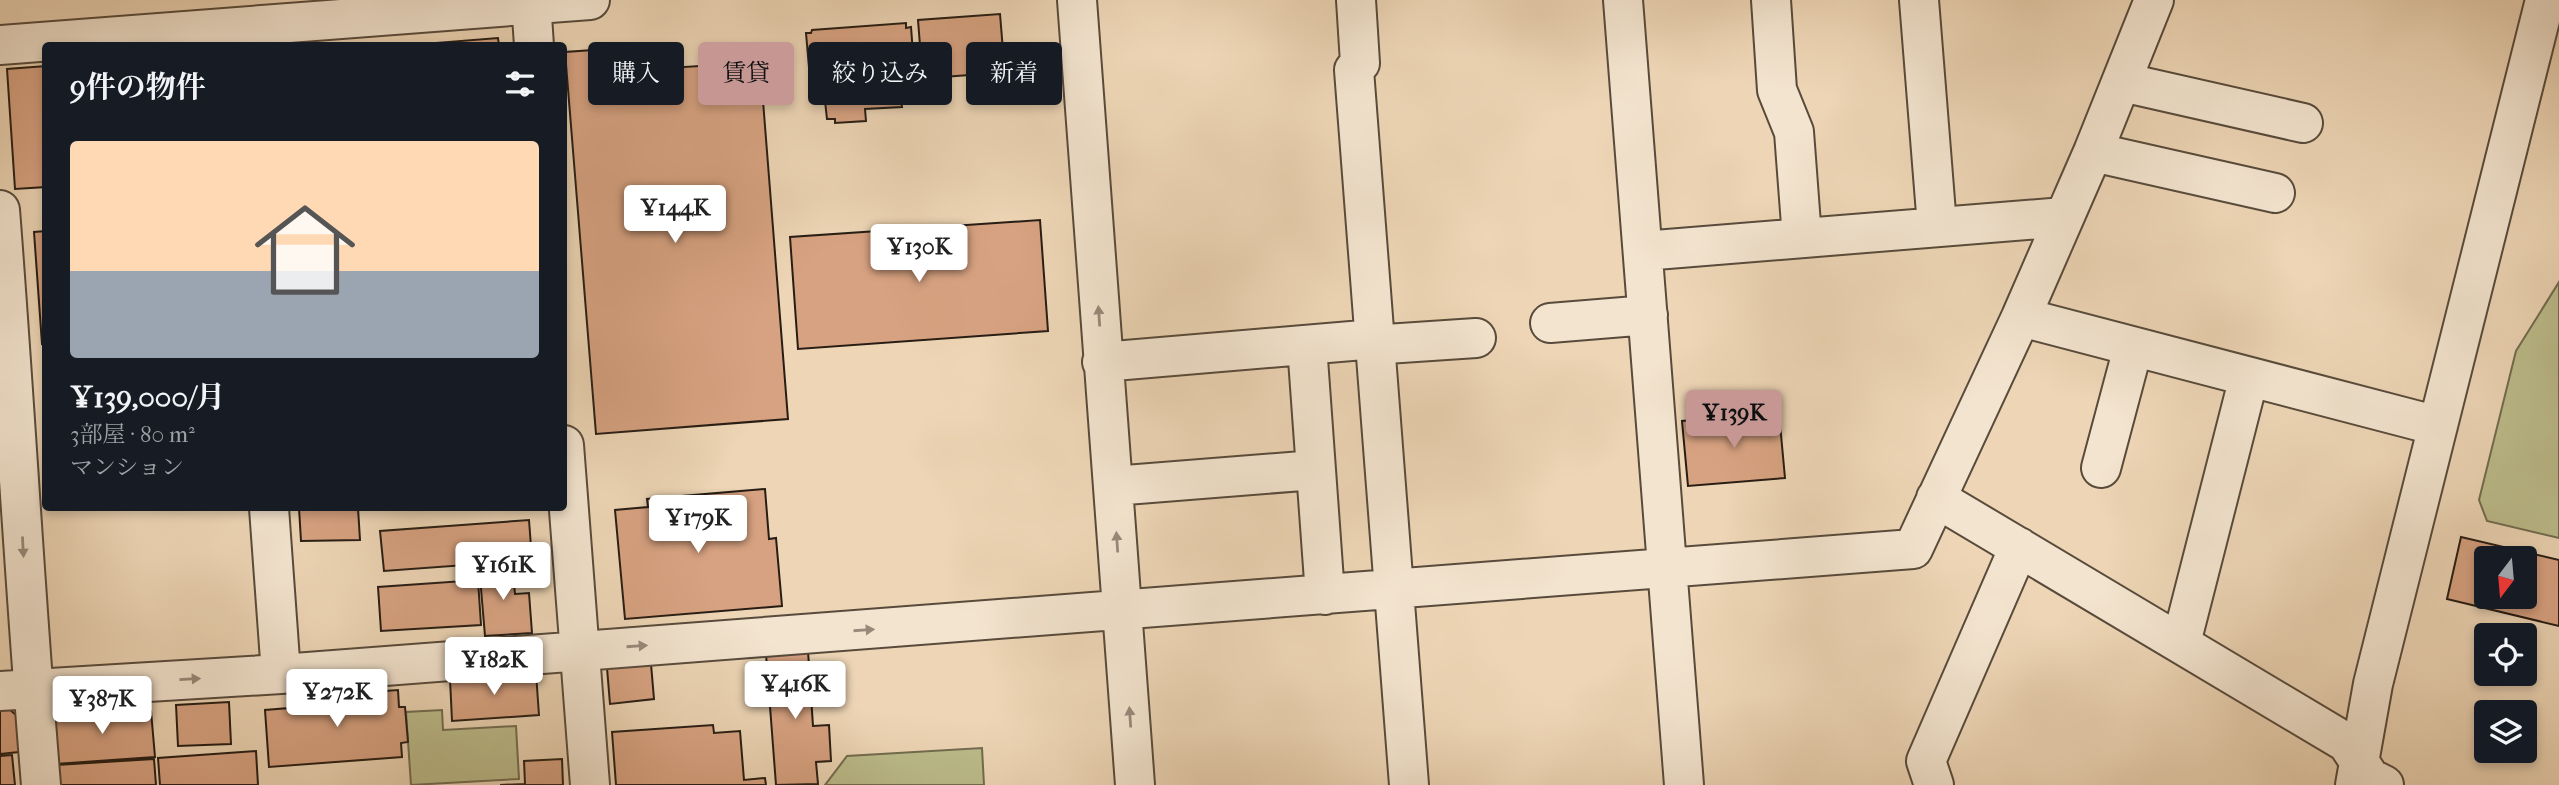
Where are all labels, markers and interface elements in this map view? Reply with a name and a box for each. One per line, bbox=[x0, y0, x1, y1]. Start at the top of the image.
chip: 購入 bbox=[588, 42, 684, 105]
chip: 賃貸 bbox=[698, 42, 794, 105]
chip: 絞り込み bbox=[808, 42, 952, 105]
chip: 新着 bbox=[966, 42, 1062, 105]
icon: filters bbox=[501, 65, 539, 103]
text: 9件の物件 bbox=[70, 70, 206, 105]
pin: ¥144K bbox=[626, 186, 724, 245]
icon: home bbox=[242, 187, 368, 313]
text: ¥144K bbox=[640, 194, 710, 221]
pin: ¥130K bbox=[870, 224, 968, 284]
text: ¥130K bbox=[887, 233, 951, 260]
one-way arrow bbox=[1093, 304, 1104, 326]
text: ¥139,000/月 bbox=[70, 380, 225, 415]
pin: ¥139K bbox=[1685, 391, 1783, 450]
text: ¥139K bbox=[1702, 399, 1766, 426]
text: 3部屋 · 80 m² bbox=[70, 421, 195, 448]
text: マンション bbox=[70, 454, 184, 481]
pin: ¥179K bbox=[649, 496, 747, 555]
text: ¥179K bbox=[665, 504, 731, 531]
one-way arrow bbox=[1111, 531, 1122, 553]
one-way arrow bbox=[18, 536, 29, 558]
pin: ¥161K bbox=[454, 542, 552, 602]
north arrow bbox=[2474, 546, 2538, 609]
map controls bbox=[2474, 546, 2537, 763]
text: ¥161K bbox=[471, 551, 535, 578]
button: locate bbox=[2474, 623, 2537, 686]
one-way arrow bbox=[853, 624, 875, 635]
pin: ¥182K bbox=[445, 638, 543, 697]
one-way arrow bbox=[626, 640, 648, 651]
text: ¥182K bbox=[461, 646, 527, 673]
pin: ¥416K bbox=[746, 662, 844, 721]
pin: ¥272K bbox=[288, 670, 386, 729]
text: ¥416K bbox=[761, 670, 829, 697]
one-way arrow bbox=[180, 674, 202, 685]
pin: ¥387K bbox=[53, 676, 151, 736]
text: ¥272K bbox=[302, 678, 372, 705]
text: ¥387K bbox=[69, 685, 135, 712]
button: layers bbox=[2474, 700, 2537, 763]
one-way arrow bbox=[1124, 706, 1135, 728]

